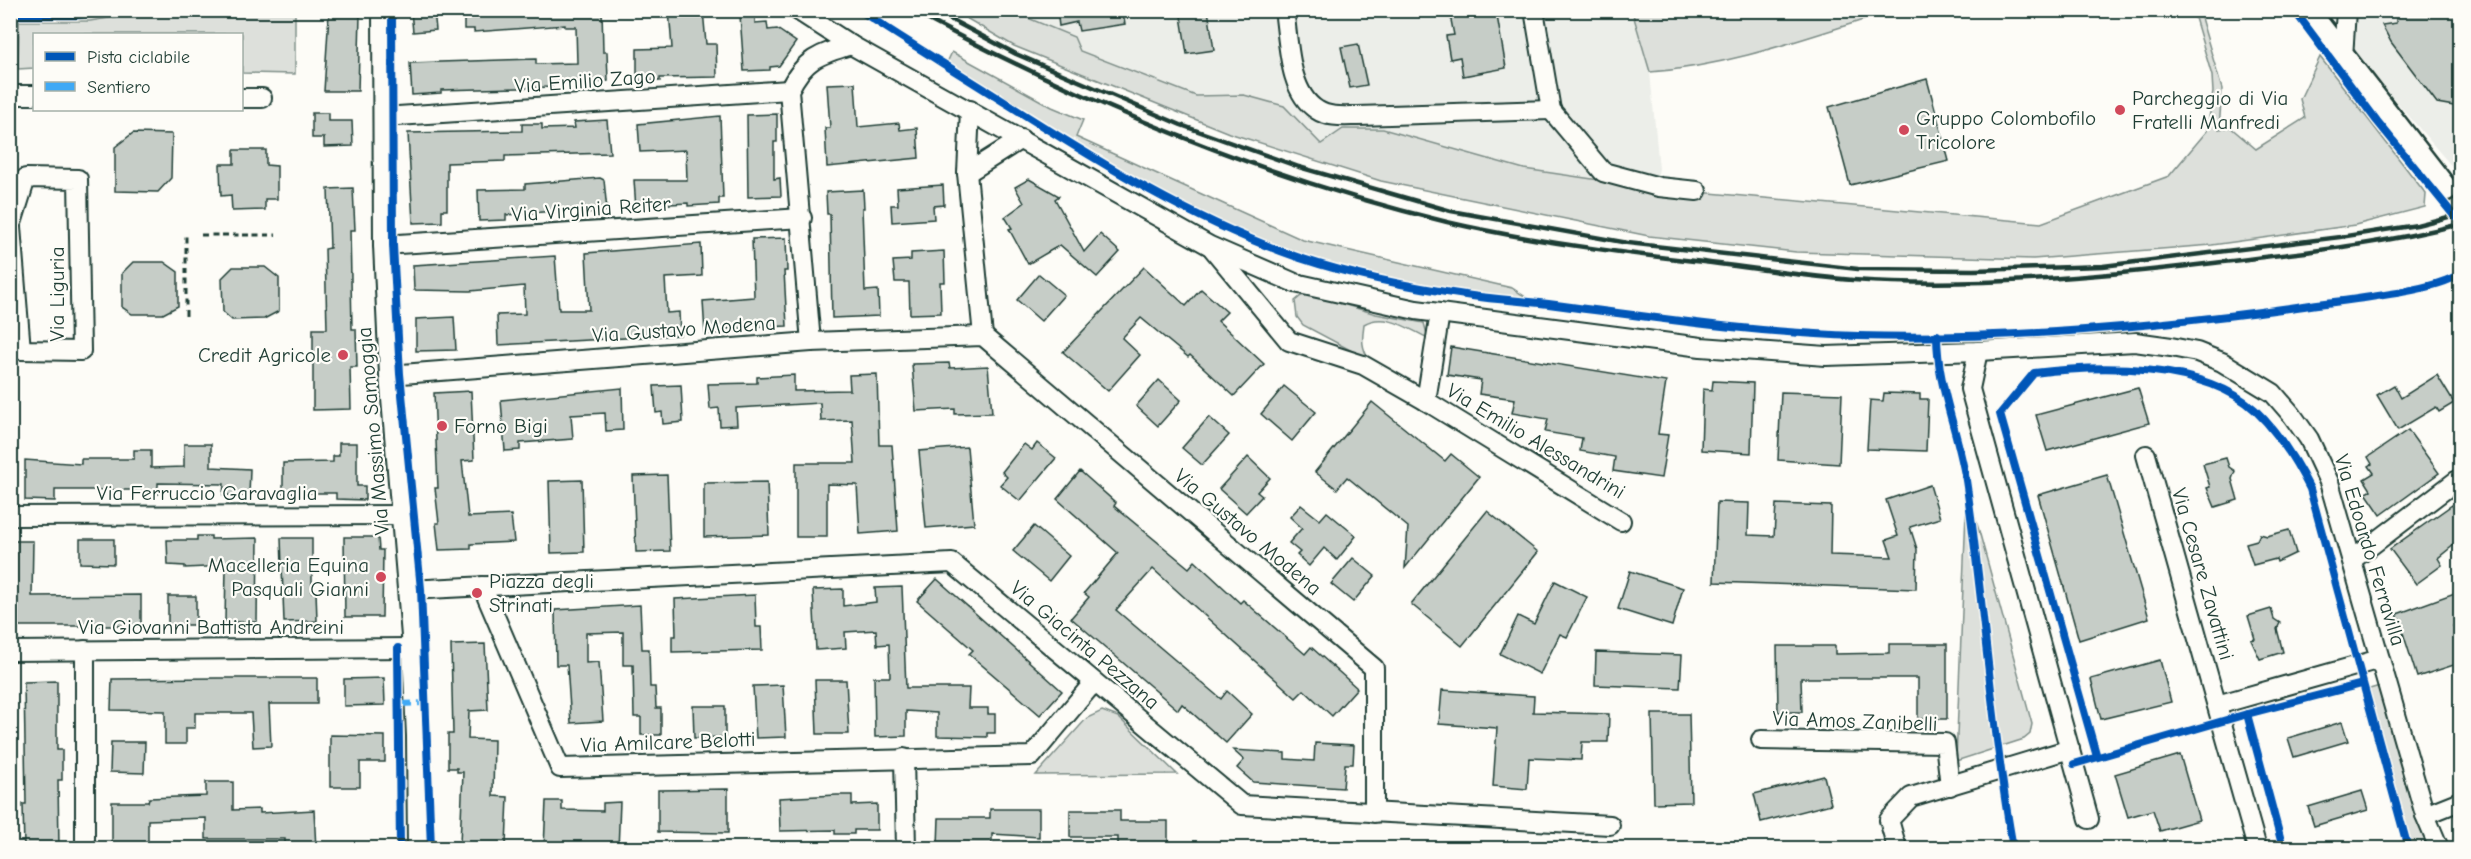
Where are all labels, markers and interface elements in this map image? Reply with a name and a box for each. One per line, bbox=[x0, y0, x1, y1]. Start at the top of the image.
legend bbox=[33, 33, 243, 111]
text: Pista ciclabile bbox=[87, 47, 190, 68]
street label: Via Emilio Zago bbox=[514, 64, 656, 98]
text: Sentiero bbox=[87, 77, 151, 98]
place label: Parcheggio di Via Fratelli Manfredi bbox=[2132, 86, 2288, 134]
marker: Parcheggio di Via Fratelli Manfredi bbox=[2113, 103, 2127, 117]
place label: Gruppo Colombofilo Tricolore bbox=[1916, 106, 2096, 154]
marker: Gruppo Colombofilo Tricolore bbox=[1897, 123, 1911, 137]
street label: Via Virginia Reiter bbox=[511, 191, 672, 227]
street label: Via Liguria bbox=[45, 247, 69, 341]
street label: Via Gustavo Modena bbox=[591, 311, 777, 347]
street label: Via Massimo Samoggia bbox=[352, 326, 394, 536]
place label: Credit Agricole bbox=[198, 343, 331, 367]
marker: Credit Agricole bbox=[336, 348, 350, 362]
street label: Via Emilio Alessandrini bbox=[1442, 378, 1630, 504]
place label: Forno Bigi bbox=[454, 414, 548, 438]
marker: Forno Bigi bbox=[435, 419, 449, 433]
street label: Via Edoardo Ferravilla bbox=[2329, 451, 2411, 649]
street label: Via Gustavo Modena bbox=[1170, 464, 1326, 600]
street label: Via Ferruccio Garavaglia bbox=[96, 481, 318, 505]
street label: Via Cesare Zavattini bbox=[2167, 485, 2239, 663]
place label: Macelleria Equina Pasquali Gianni bbox=[208, 553, 369, 601]
place label: Piazza degli Strinati bbox=[489, 569, 594, 617]
marker: Macelleria Equina Pasquali Gianni bbox=[374, 570, 388, 584]
street label: Via Giacinta Pezzana bbox=[1006, 576, 1164, 714]
marker: Piazza degli Strinati bbox=[470, 586, 484, 600]
street label: Via Giovanni Battista Andreini bbox=[78, 615, 344, 639]
street label: Via Amos Zanibelli bbox=[1772, 706, 1938, 736]
street label: Via Amilcare Belotti bbox=[580, 727, 756, 757]

